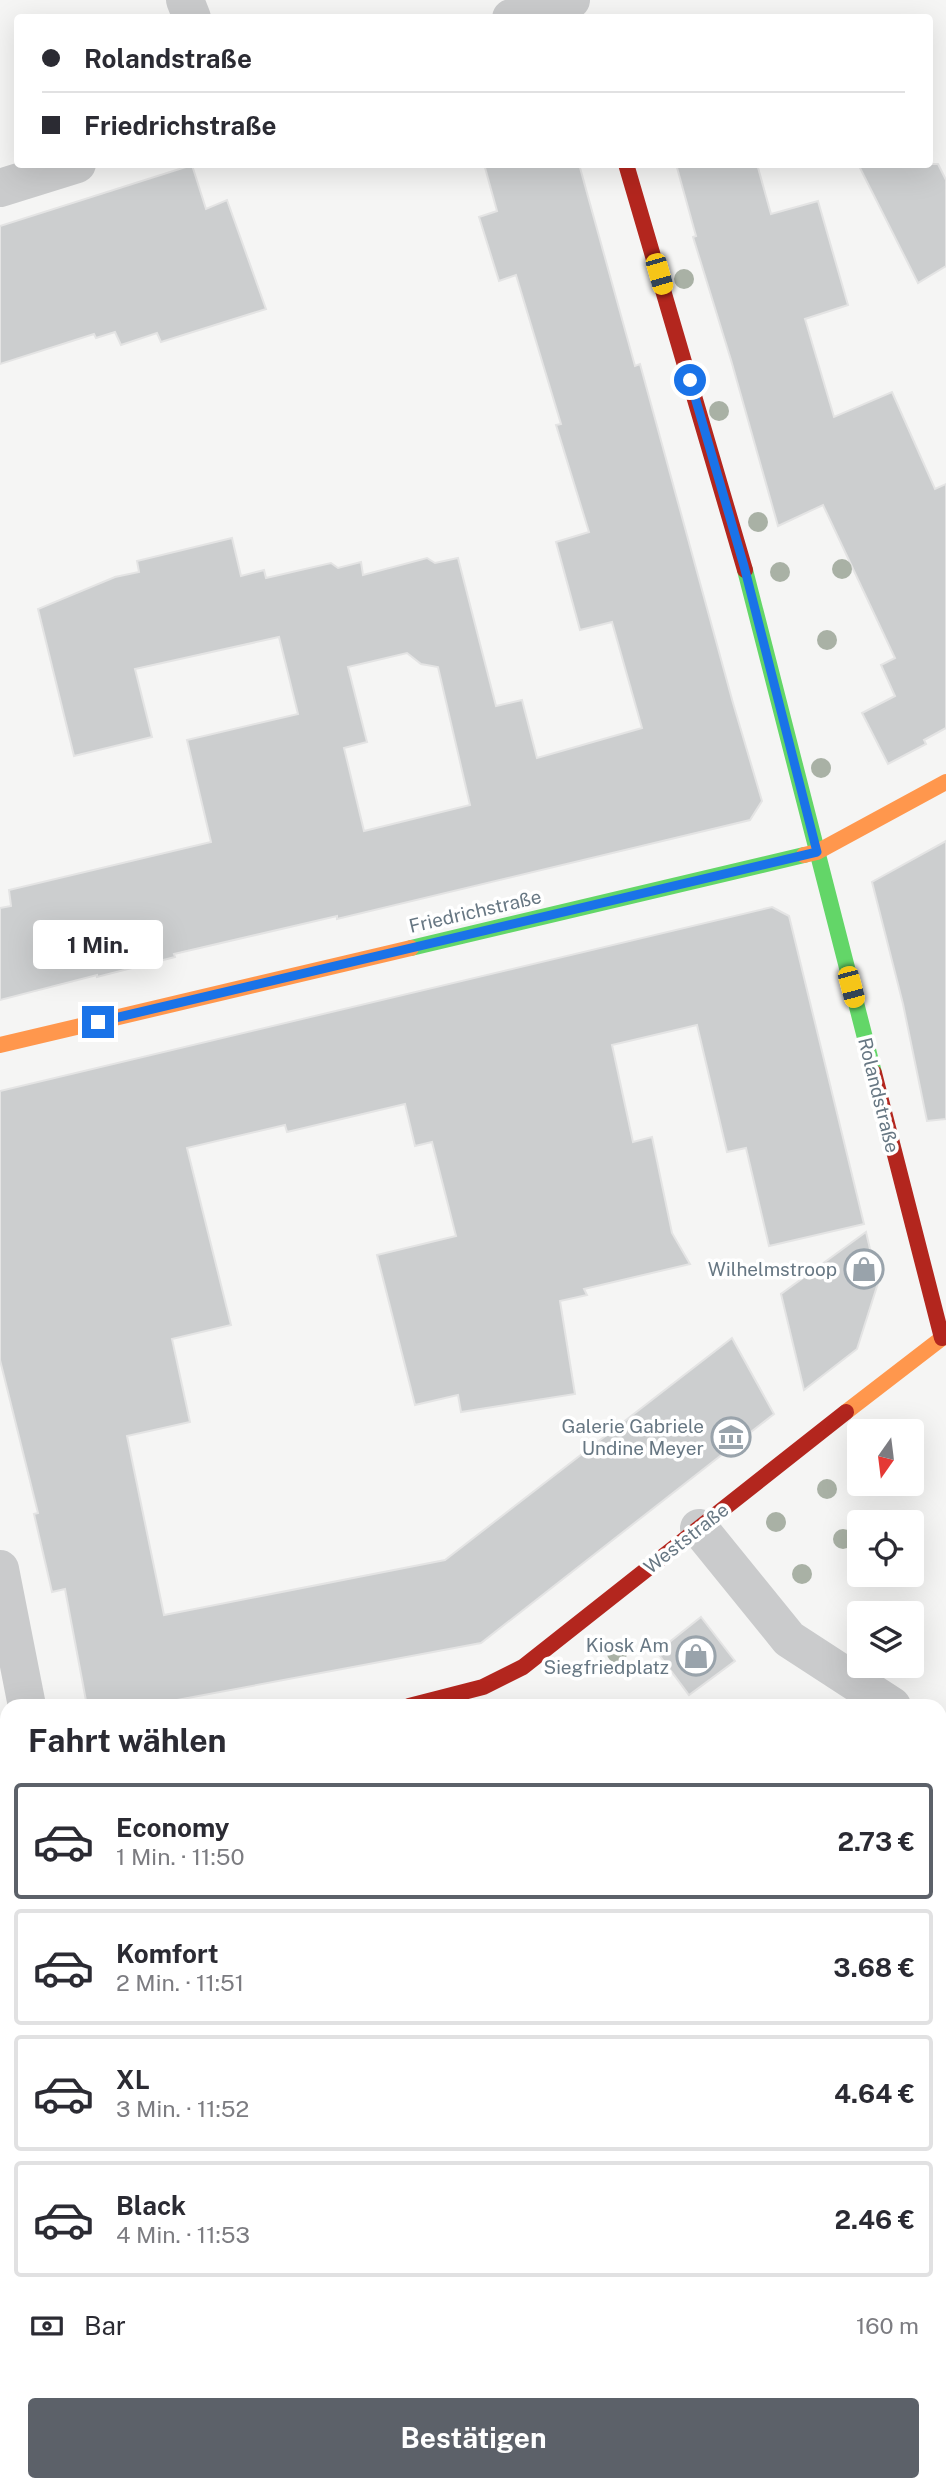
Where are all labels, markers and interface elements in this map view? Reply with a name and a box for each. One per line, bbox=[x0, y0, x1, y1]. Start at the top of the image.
text: Rolandstraße bbox=[84, 43, 252, 74]
text: Friedrichstraße bbox=[84, 110, 276, 141]
car bbox=[644, 251, 675, 297]
route start bbox=[674, 364, 706, 396]
street label: Friedrichstraße bbox=[407, 885, 543, 937]
callout: 1 Min. bbox=[33, 920, 163, 970]
text: 1 Min. bbox=[67, 931, 129, 958]
car bbox=[836, 964, 867, 1010]
route end bbox=[82, 1006, 114, 1038]
street label: Rolandstraße bbox=[854, 1035, 904, 1155]
shop icon: Wilhelmstroop bbox=[843, 1248, 885, 1290]
place label: Wilhelmstroop bbox=[708, 1258, 837, 1280]
place label: Galerie Gabriele Undine Meyer bbox=[561, 1415, 704, 1459]
museum icon: Galerie Gabriele Undine Meyer bbox=[710, 1416, 752, 1458]
north arrow bbox=[847, 1419, 924, 1496]
map controls bbox=[847, 1419, 924, 1678]
street label: Weststraße bbox=[639, 1498, 733, 1578]
button: locate bbox=[847, 1510, 924, 1587]
button: layers bbox=[847, 1601, 924, 1678]
place label: Kiosk Am Siegfriedplatz bbox=[543, 1634, 669, 1678]
shop icon: Kiosk Am Siegfriedplatz bbox=[675, 1635, 717, 1677]
text: Fahrt wählen bbox=[28, 1722, 227, 1759]
icon: car bbox=[32, 1810, 95, 1873]
text: Economy bbox=[116, 1812, 229, 1843]
text: 2.73 € bbox=[837, 1826, 915, 1857]
text: 1 Min. · 11:50 bbox=[116, 1843, 244, 1870]
icon: car bbox=[32, 1936, 95, 1999]
text: Komfort bbox=[116, 1938, 218, 1969]
text: 3.68 € bbox=[833, 1952, 915, 1983]
text: 2 Min. · 11:51 bbox=[116, 1969, 244, 1996]
icon: car bbox=[32, 2062, 95, 2125]
text: XL bbox=[116, 2064, 150, 2095]
text: 4.64 € bbox=[834, 2078, 915, 2109]
text: 3 Min. · 11:52 bbox=[116, 2095, 249, 2122]
icon: car bbox=[32, 2188, 95, 2251]
text: Black bbox=[116, 2190, 186, 2221]
text: 2.46 € bbox=[835, 2204, 915, 2235]
text: 4 Min. · 11:53 bbox=[116, 2221, 250, 2248]
icon: cash bbox=[28, 2307, 66, 2345]
text: Bar bbox=[84, 2310, 126, 2341]
text: 160 m bbox=[856, 2312, 919, 2339]
button: Bestätigen bbox=[28, 2398, 919, 2478]

